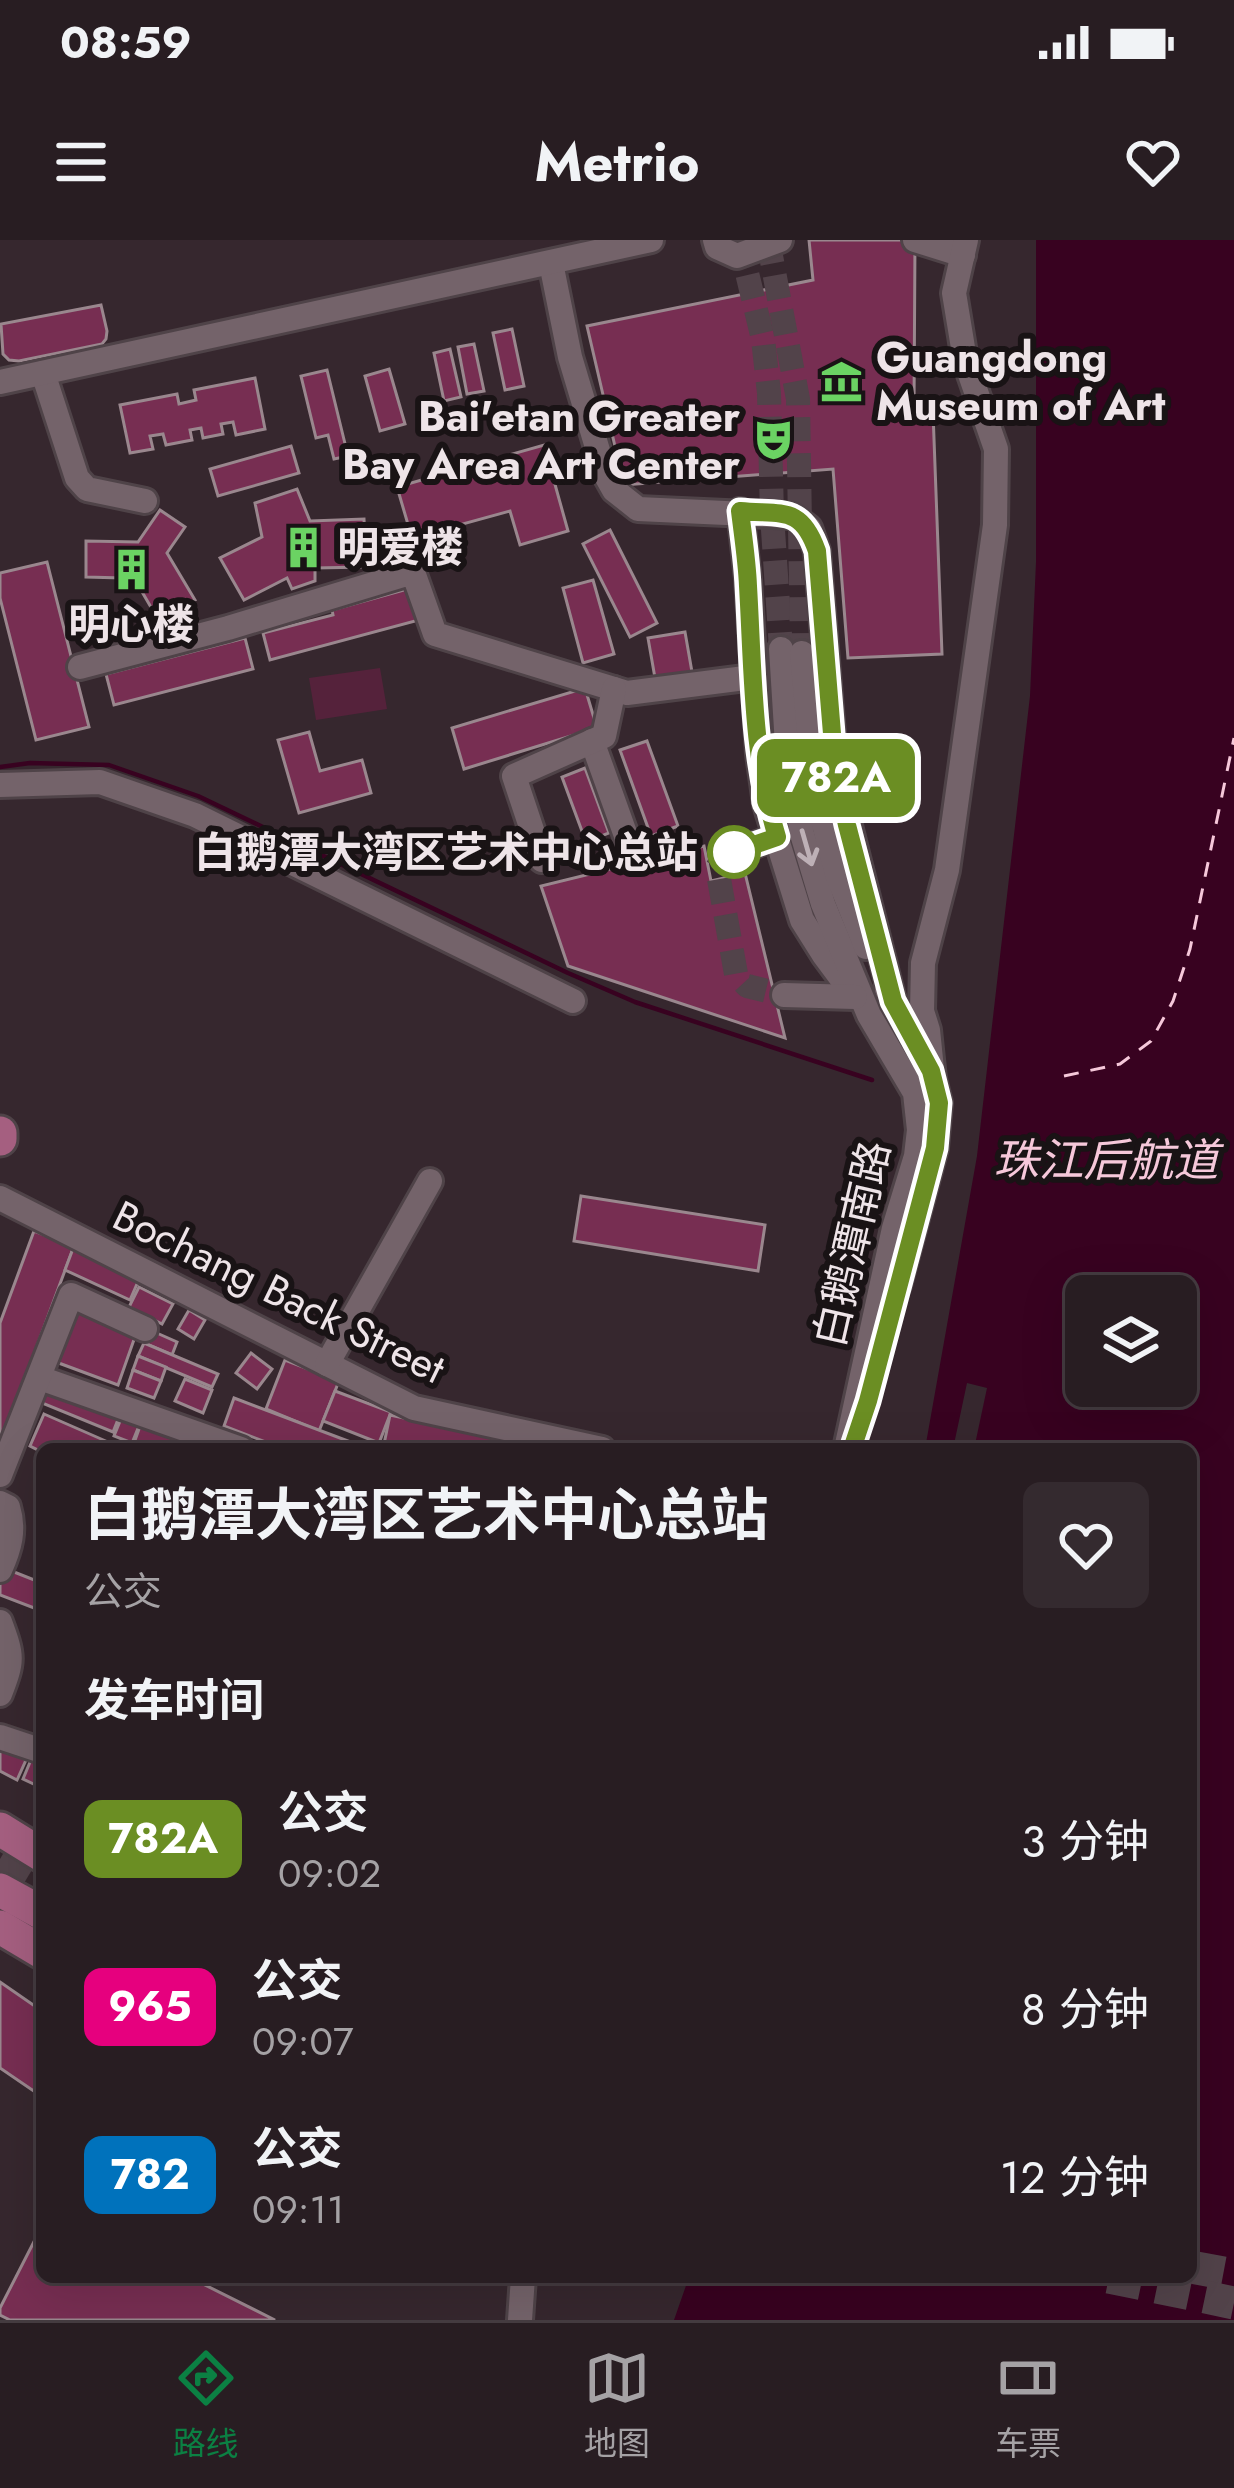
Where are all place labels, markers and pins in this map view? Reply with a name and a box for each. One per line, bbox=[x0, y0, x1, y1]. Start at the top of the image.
place label: Guangdong Museum of Art bbox=[876, 327, 1166, 436]
museum icon: Guangdong Museum of Art bbox=[819, 358, 865, 404]
place label: Bai'etan Greater Bay Area Art Center bbox=[342, 386, 741, 495]
theatre icon: Bai'etan Greater Bay Area Art Center bbox=[751, 417, 797, 463]
place label: 明爱楼 bbox=[337, 517, 463, 578]
building icon: 明爱楼 bbox=[280, 524, 326, 570]
building icon: 明心楼 bbox=[108, 547, 154, 593]
place label: 明心楼 bbox=[68, 594, 194, 655]
place label: 白鹅潭大湾区艺术中心总站 bbox=[194, 822, 698, 883]
marker: 白鹅潭大湾区艺术中心总站 bbox=[709, 827, 759, 877]

